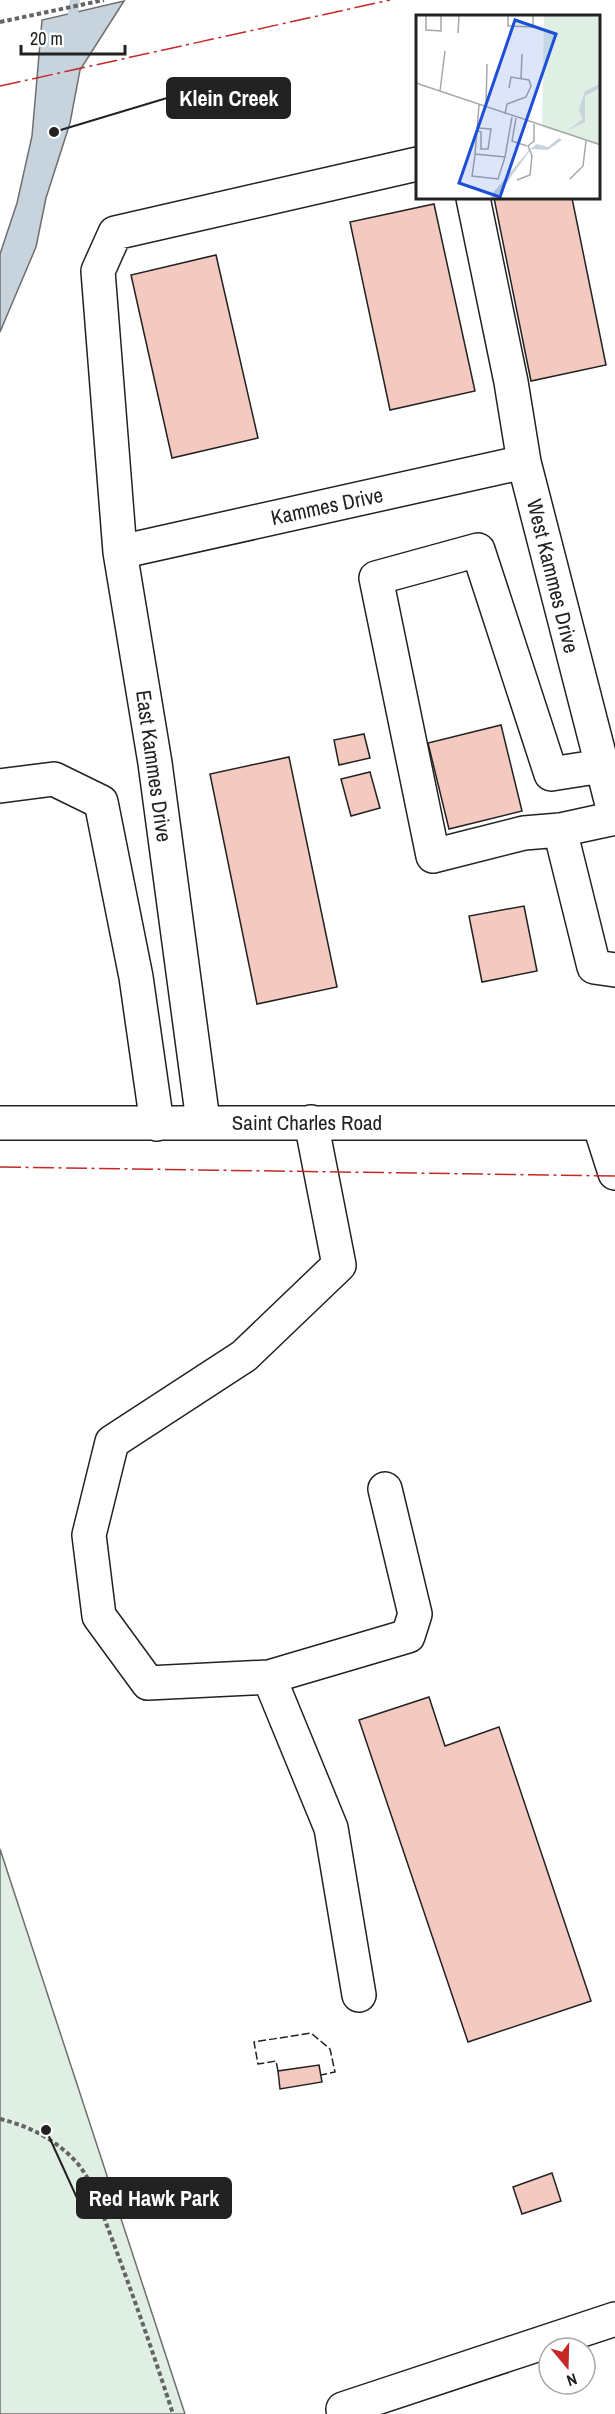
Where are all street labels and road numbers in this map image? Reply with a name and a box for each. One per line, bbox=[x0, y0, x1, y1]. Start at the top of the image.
street label: Kammes Drive bbox=[268, 480, 386, 532]
street label: West Kammes Drive bbox=[520, 496, 586, 656]
street label: East Kammes Drive bbox=[129, 688, 179, 844]
street label: Saint Charles Road bbox=[232, 1108, 382, 1137]

